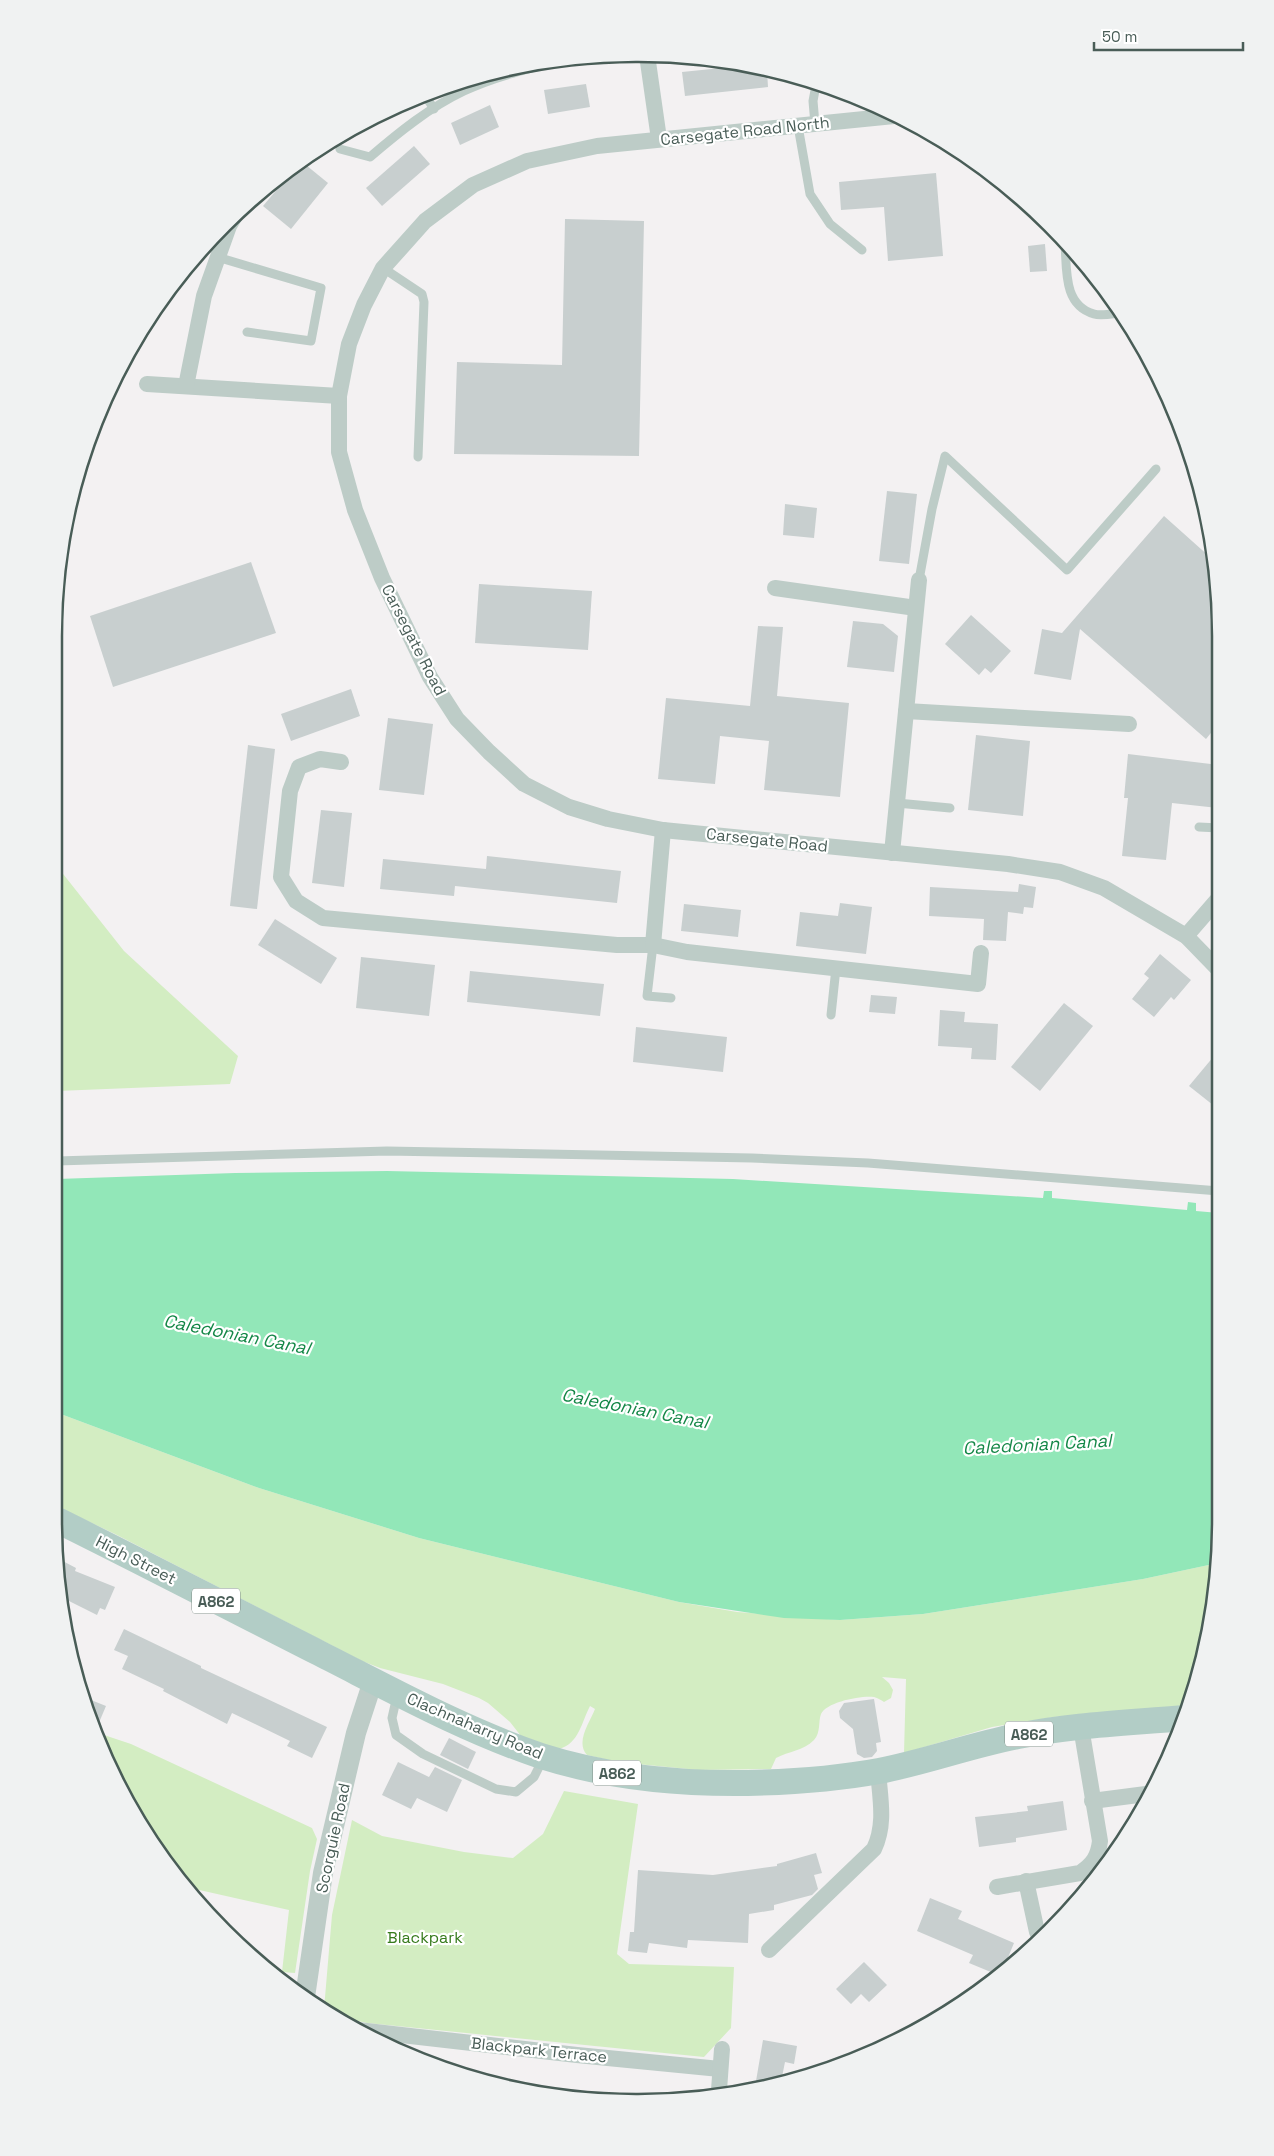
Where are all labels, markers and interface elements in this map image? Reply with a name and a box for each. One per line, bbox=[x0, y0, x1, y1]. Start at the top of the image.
scale bar bbox=[1094, 20, 1243, 52]
text: 50 m bbox=[1102, 27, 1137, 46]
street label: Carsegate Road North bbox=[659, 112, 831, 150]
street label: Carsegate Road bbox=[377, 581, 451, 699]
street label: Carsegate Road bbox=[705, 823, 829, 857]
water label: Caledonian Canal bbox=[162, 1309, 315, 1360]
water label: Caledonian Canal bbox=[560, 1383, 713, 1434]
water label: Caledonian Canal bbox=[962, 1428, 1115, 1459]
street label: High Street bbox=[92, 1531, 180, 1589]
road number: A862 bbox=[192, 1588, 240, 1614]
street label: Clachnaharry Road bbox=[404, 1688, 546, 1764]
road number: A862 bbox=[1005, 1722, 1053, 1746]
road number: A862 bbox=[593, 1760, 641, 1786]
street label: Scorguie Road bbox=[311, 1781, 355, 1895]
park label: Blackpark bbox=[387, 1927, 463, 1948]
street label: Blackpark Terrace bbox=[470, 2032, 608, 2068]

